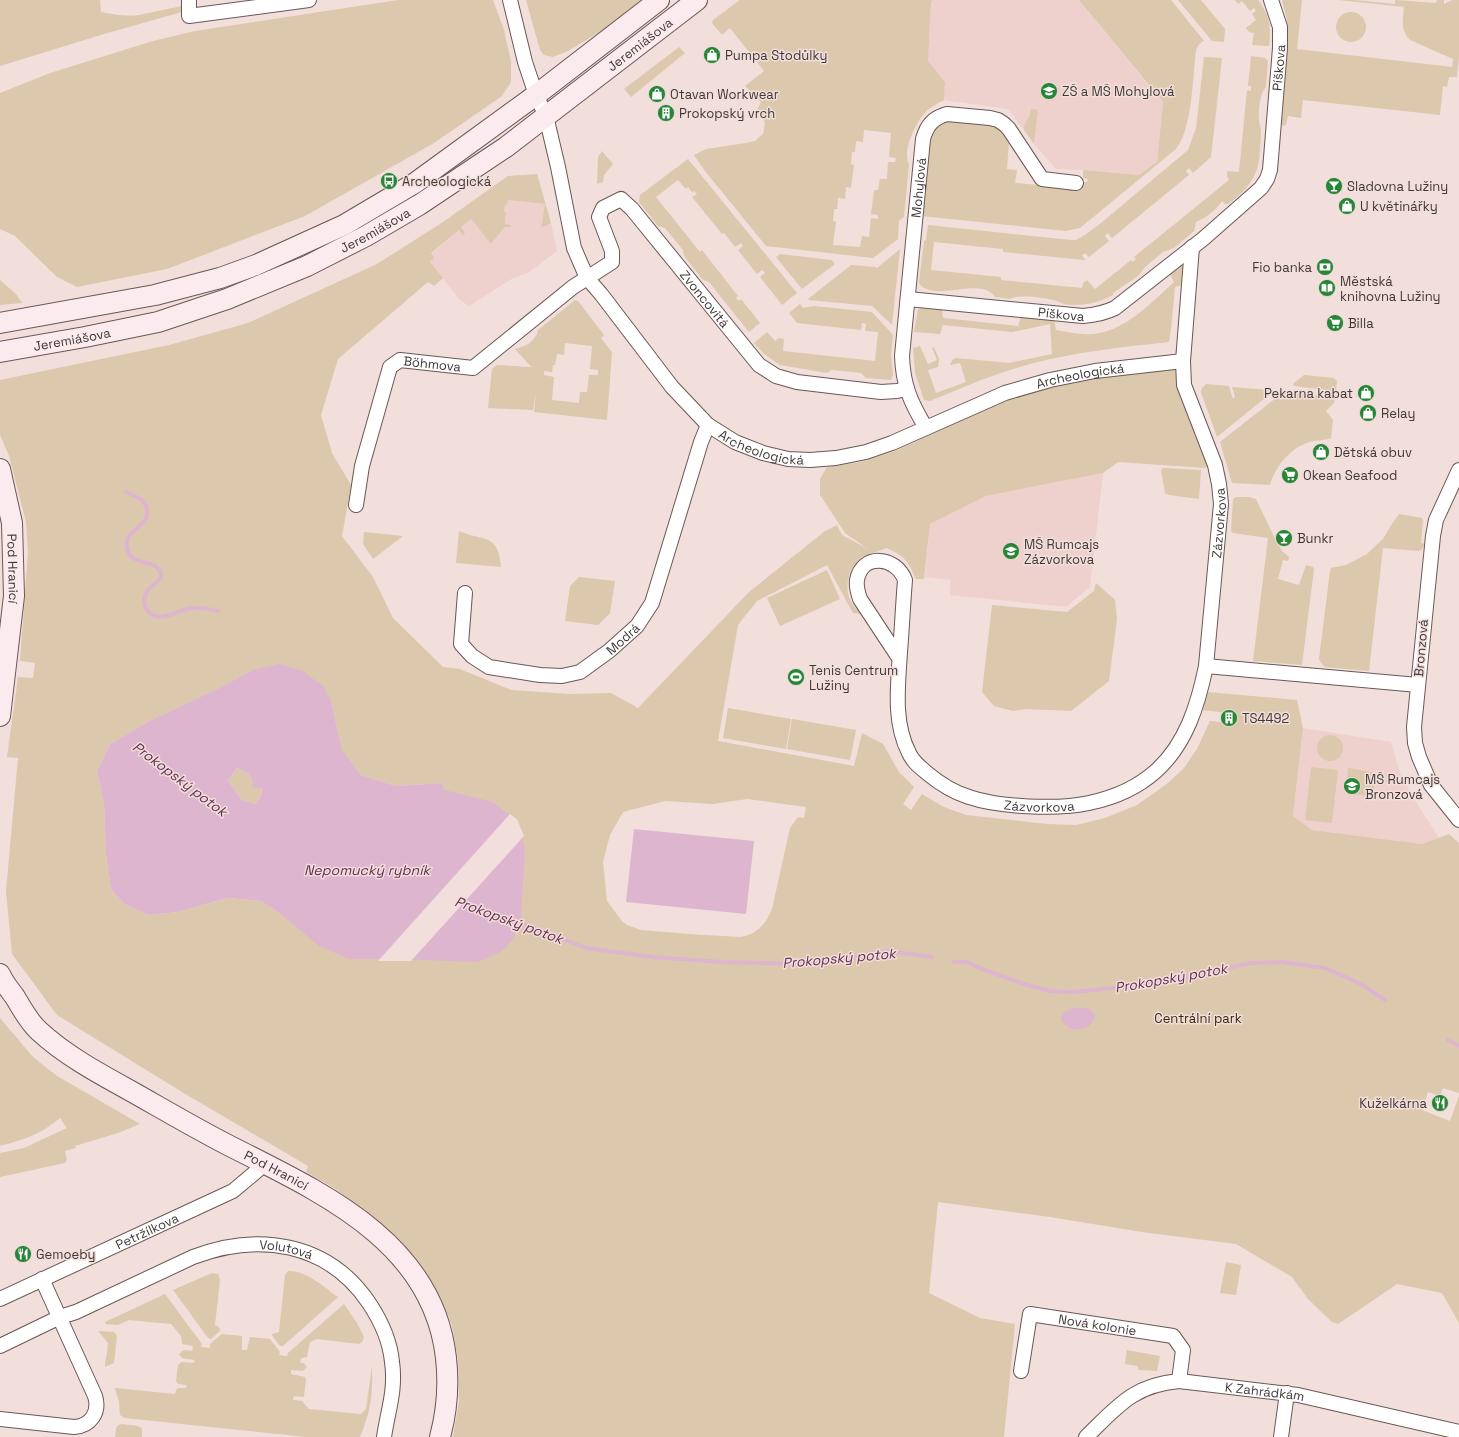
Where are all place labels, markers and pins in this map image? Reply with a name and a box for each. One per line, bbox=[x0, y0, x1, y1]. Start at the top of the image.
shop icon: Pumpa Stodůlky bbox=[702, 45, 722, 65]
place label: Pumpa Stodůlky bbox=[725, 47, 827, 64]
school or university icon: ZŠ a MŠ Mohylová bbox=[1039, 81, 1059, 101]
place label: ZŠ a MŠ Mohylová bbox=[1062, 83, 1175, 100]
shop icon: Otavan Workwear bbox=[647, 84, 667, 104]
place label: Otavan Workwear bbox=[670, 86, 779, 103]
building icon: Prokopský vrch bbox=[656, 103, 676, 123]
place label: Prokopský vrch bbox=[679, 105, 775, 122]
bus stop icon: Archeologická bbox=[379, 171, 399, 191]
place label: Archeologická bbox=[402, 173, 492, 190]
bar icon: Sladovna Lužiny bbox=[1324, 176, 1344, 196]
place label: Sladovna Lužiny bbox=[1347, 178, 1448, 195]
shop icon: U květinářky bbox=[1337, 196, 1357, 216]
place label: U květinářky bbox=[1360, 198, 1438, 215]
bank icon: Fio banka bbox=[1315, 257, 1335, 277]
place label: Fio banka bbox=[1252, 259, 1313, 276]
place label: Městská knihovna Lužiny bbox=[1340, 273, 1440, 305]
library icon: Městská knihovna Lužiny bbox=[1317, 278, 1337, 298]
supermarket icon: Billa bbox=[1325, 313, 1345, 333]
place label: Billa bbox=[1348, 315, 1374, 332]
shop icon: Pekarna kabat bbox=[1356, 383, 1376, 403]
place label: Pekarna kabat bbox=[1264, 385, 1353, 402]
shop icon: Relay bbox=[1358, 403, 1378, 423]
place label: Relay bbox=[1381, 405, 1415, 422]
shop icon: Dětská obuv bbox=[1311, 442, 1331, 462]
place label: Dětská obuv bbox=[1334, 444, 1412, 461]
supermarket icon: Okean Seafood bbox=[1280, 465, 1300, 485]
place label: Okean Seafood bbox=[1303, 467, 1397, 484]
bar icon: Bunkr bbox=[1274, 528, 1294, 548]
place label: Bunkr bbox=[1297, 530, 1334, 547]
place label: MŠ Rumcajs Zázvorkova bbox=[1024, 536, 1099, 568]
school or university icon: MŠ Rumcajs Zázvorkova bbox=[1001, 541, 1021, 561]
place label: Tenis Centrum Lužiny bbox=[809, 662, 898, 694]
sports icon: Tenis Centrum Lužiny bbox=[786, 667, 806, 687]
building icon: TS4492 bbox=[1219, 708, 1239, 728]
place label: TS4492 bbox=[1242, 710, 1290, 727]
place label: MŠ Rumcajs Bronzová bbox=[1365, 771, 1440, 803]
school or university icon: MŠ Rumcajs Bronzová bbox=[1342, 776, 1362, 796]
restaurant icon: Kuželkárna bbox=[1430, 1093, 1450, 1113]
place label: Kuželkárna bbox=[1359, 1095, 1428, 1112]
restaurant icon: Gemoeby bbox=[13, 1244, 33, 1264]
place label: Gemoeby bbox=[36, 1246, 96, 1263]

